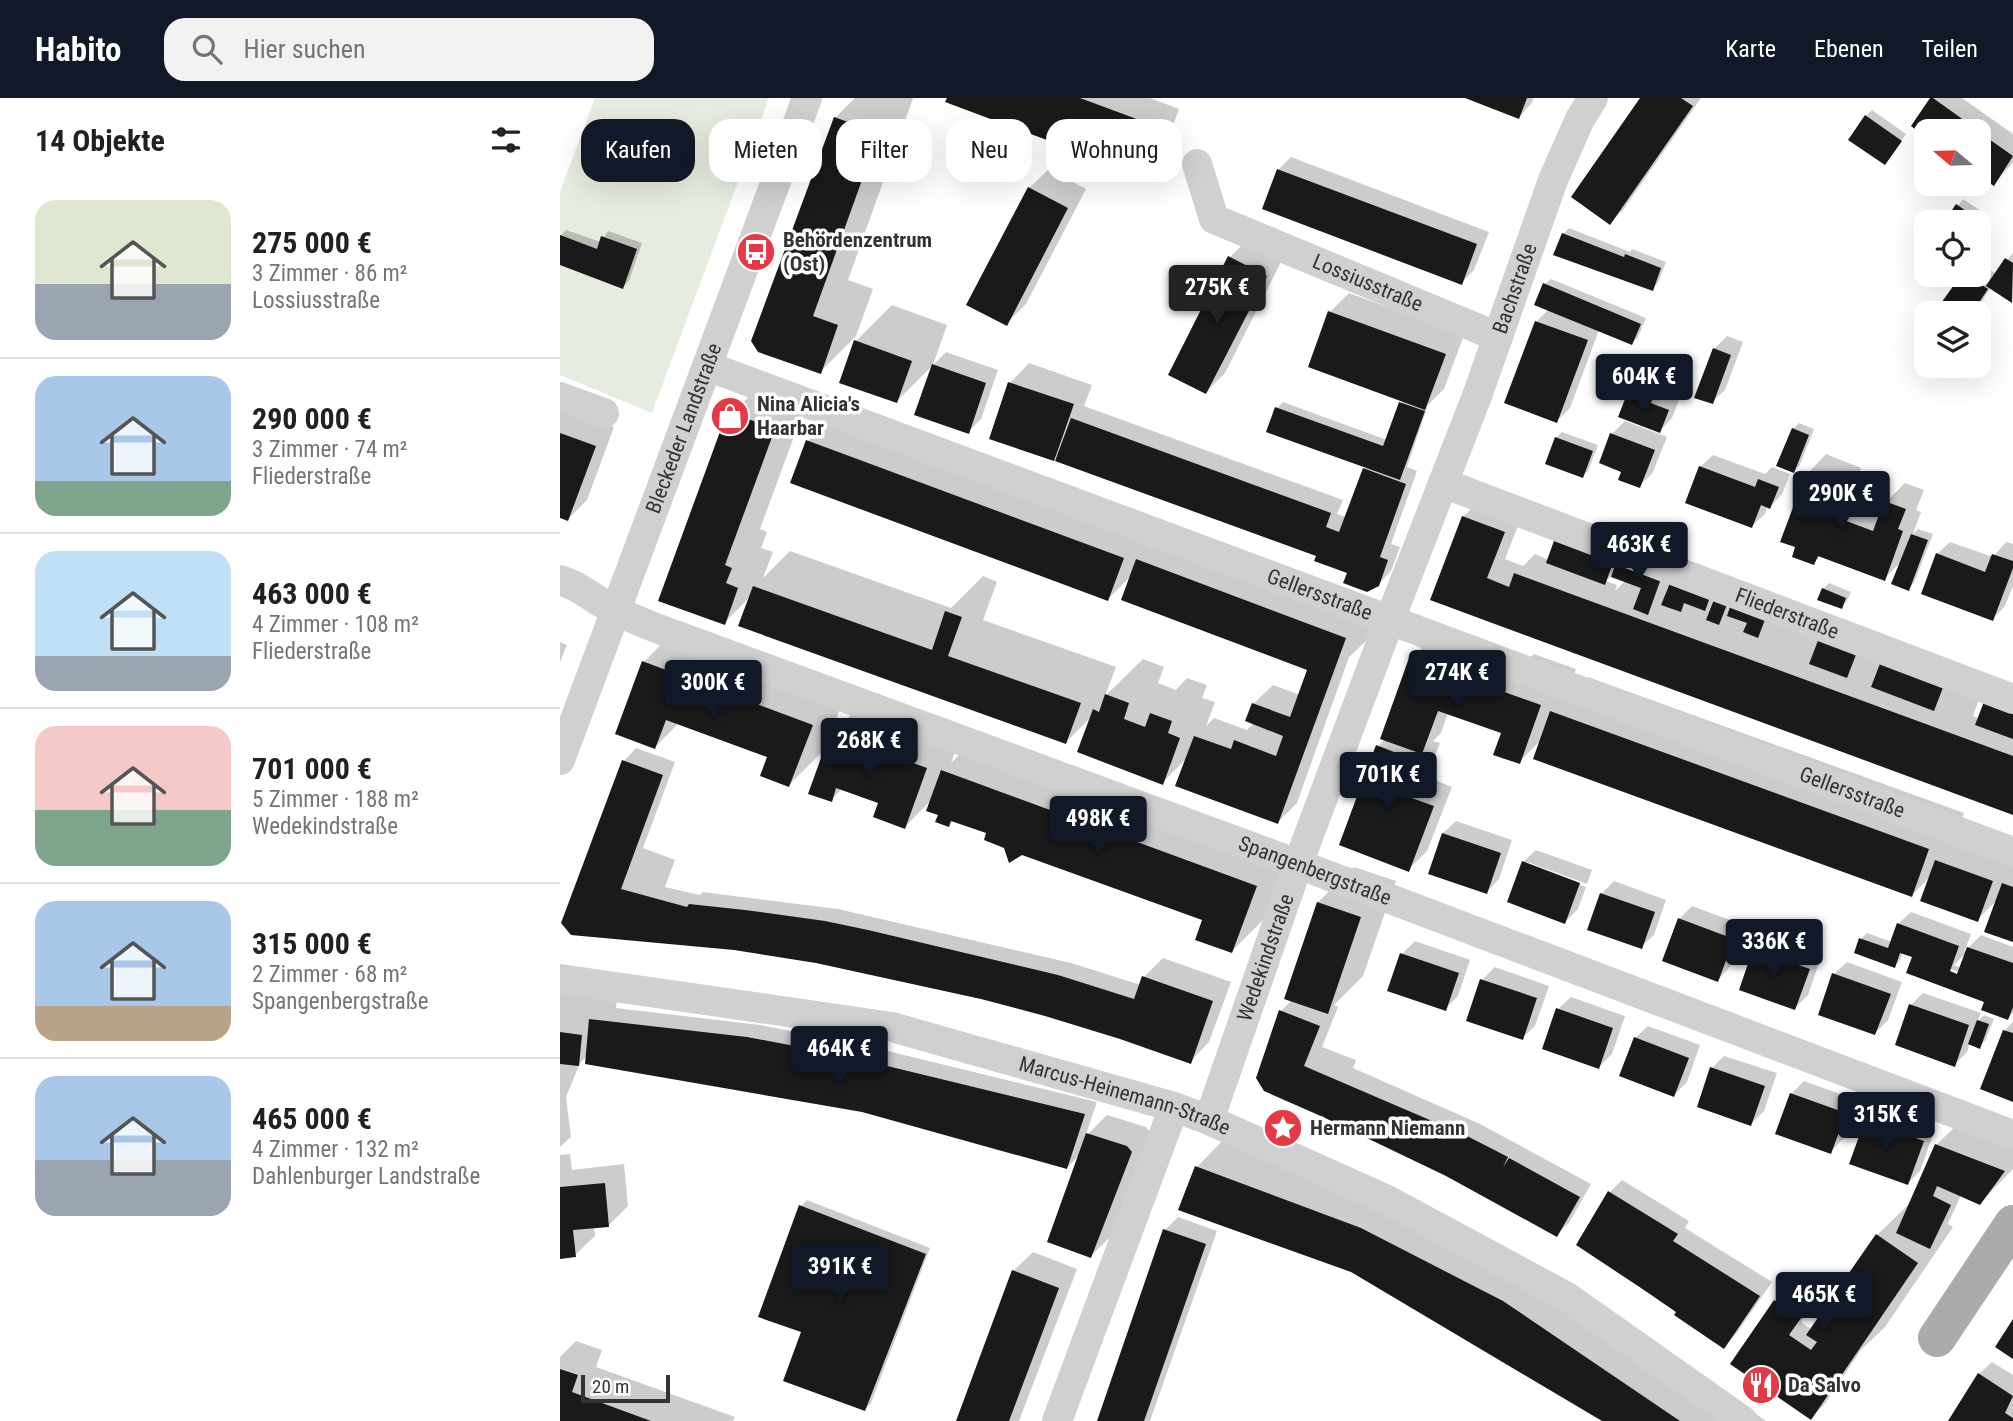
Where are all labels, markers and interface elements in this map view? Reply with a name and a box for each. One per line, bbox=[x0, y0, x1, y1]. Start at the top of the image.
search box bbox=[164, 18, 654, 81]
text: Habito bbox=[35, 30, 122, 69]
icon: search bbox=[188, 30, 226, 68]
text: Hier suchen bbox=[244, 34, 365, 64]
text: Karte bbox=[1725, 35, 1776, 63]
text: Ebenen bbox=[1814, 35, 1884, 63]
text: Teilen bbox=[1922, 35, 1978, 63]
chip: Kaufen bbox=[581, 119, 695, 182]
chip: Mieten bbox=[709, 119, 822, 182]
chip: Filter bbox=[836, 119, 932, 182]
chip: Neu bbox=[946, 119, 1032, 182]
chip: Wohnung bbox=[1046, 119, 1182, 182]
north arrow bbox=[1914, 119, 1992, 196]
map controls bbox=[1914, 119, 1991, 378]
icon: filters bbox=[487, 121, 525, 159]
text: 14 Objekte bbox=[35, 123, 165, 158]
button: locate bbox=[1914, 210, 1991, 287]
text: 275 000 € bbox=[252, 225, 372, 260]
icon: home bbox=[91, 228, 175, 312]
place label: Behördenzentrum (Ost) bbox=[783, 228, 932, 276]
bus stop icon: Behördenzentrum (Ost) bbox=[735, 231, 777, 273]
street label: Bachstraße bbox=[1488, 240, 1542, 337]
street label: Lossiusstraße bbox=[1309, 249, 1426, 316]
text: 3 Zimmer · 86 m² bbox=[252, 260, 407, 287]
pin: 275K € bbox=[1160, 266, 1274, 325]
text: 275K € bbox=[1185, 274, 1249, 301]
text: Lossiusstraße bbox=[252, 287, 380, 314]
button: layers bbox=[1914, 301, 1991, 378]
street label: Bleckeder Landstraße bbox=[641, 340, 726, 517]
pin: 604K € bbox=[1587, 354, 1701, 414]
text: 604K € bbox=[1612, 363, 1676, 390]
place label: Nina Alicia's Haarbar bbox=[757, 392, 860, 440]
shop icon: Nina Alicia's Haarbar bbox=[709, 395, 751, 437]
text: 290 000 € bbox=[252, 401, 372, 436]
icon: home bbox=[91, 404, 175, 488]
text: 3 Zimmer · 74 m² bbox=[252, 436, 407, 463]
text: Fliederstraße bbox=[252, 463, 371, 490]
pin: 290K € bbox=[1784, 472, 1898, 531]
text: 290K € bbox=[1809, 480, 1873, 507]
pin: 463K € bbox=[1582, 522, 1696, 582]
text: 463K € bbox=[1607, 531, 1671, 558]
street label: Gellersstraße bbox=[1264, 564, 1376, 625]
text: 463 000 € bbox=[252, 576, 372, 611]
icon: home bbox=[91, 579, 175, 663]
street label: Fliederstraße bbox=[1732, 583, 1842, 644]
text: 4 Zimmer · 108 m² bbox=[252, 611, 419, 638]
text: Fliederstraße bbox=[252, 638, 371, 665]
pin: 274K € bbox=[1400, 650, 1514, 710]
text: 274K € bbox=[1425, 659, 1489, 686]
pin: 300K € bbox=[656, 660, 770, 720]
text: 300K € bbox=[681, 669, 745, 696]
pin: 268K € bbox=[812, 718, 926, 778]
text: 268K € bbox=[837, 727, 901, 754]
text: 701 000 € bbox=[252, 751, 372, 786]
pin: 701K € bbox=[1331, 752, 1445, 812]
icon: home bbox=[91, 754, 175, 838]
text: 701K € bbox=[1356, 761, 1420, 788]
street label: Gellersstraße bbox=[1796, 762, 1908, 823]
text: 5 Zimmer · 188 m² bbox=[252, 786, 419, 813]
pin: 498K € bbox=[1041, 796, 1155, 856]
text: 498K € bbox=[1066, 805, 1130, 832]
text: Wedekindstraße bbox=[252, 813, 398, 840]
street label: Spangenbergstraße bbox=[1235, 831, 1395, 910]
street label: Wedekindstraße bbox=[1232, 890, 1299, 1024]
pin: 336K € bbox=[1717, 920, 1831, 979]
text: 315 000 € bbox=[252, 926, 372, 961]
text: 336K € bbox=[1742, 928, 1806, 955]
icon: home bbox=[91, 929, 175, 1013]
text: 2 Zimmer · 68 m² bbox=[252, 961, 407, 988]
text: Spangenbergstraße bbox=[252, 988, 429, 1015]
pin: 464K € bbox=[782, 1026, 896, 1086]
text: 464K € bbox=[807, 1035, 871, 1062]
street label: Marcus-Heinemann-Straße bbox=[1016, 1052, 1234, 1140]
pin: 315K € bbox=[1829, 1093, 1943, 1152]
text: 465 000 € bbox=[252, 1101, 372, 1136]
text: 315K € bbox=[1854, 1101, 1918, 1128]
icon: home bbox=[91, 1104, 175, 1188]
place icon: Hermann Niemann bbox=[1262, 1107, 1304, 1149]
place label: Hermann Niemann bbox=[1310, 1116, 1465, 1140]
text: 4 Zimmer · 132 m² bbox=[252, 1136, 419, 1163]
text: Dahlenburger Landstraße bbox=[252, 1163, 480, 1190]
pin: 391K € bbox=[783, 1244, 897, 1304]
text: 391K € bbox=[808, 1253, 872, 1280]
pin: 465K € bbox=[1767, 1272, 1881, 1332]
text: 465K € bbox=[1792, 1281, 1856, 1308]
restaurant icon: Da Salvo bbox=[1740, 1364, 1782, 1406]
scale bar bbox=[581, 1372, 670, 1404]
place label: Da Salvo bbox=[1788, 1373, 1861, 1397]
text: 20 m bbox=[592, 1375, 629, 1398]

